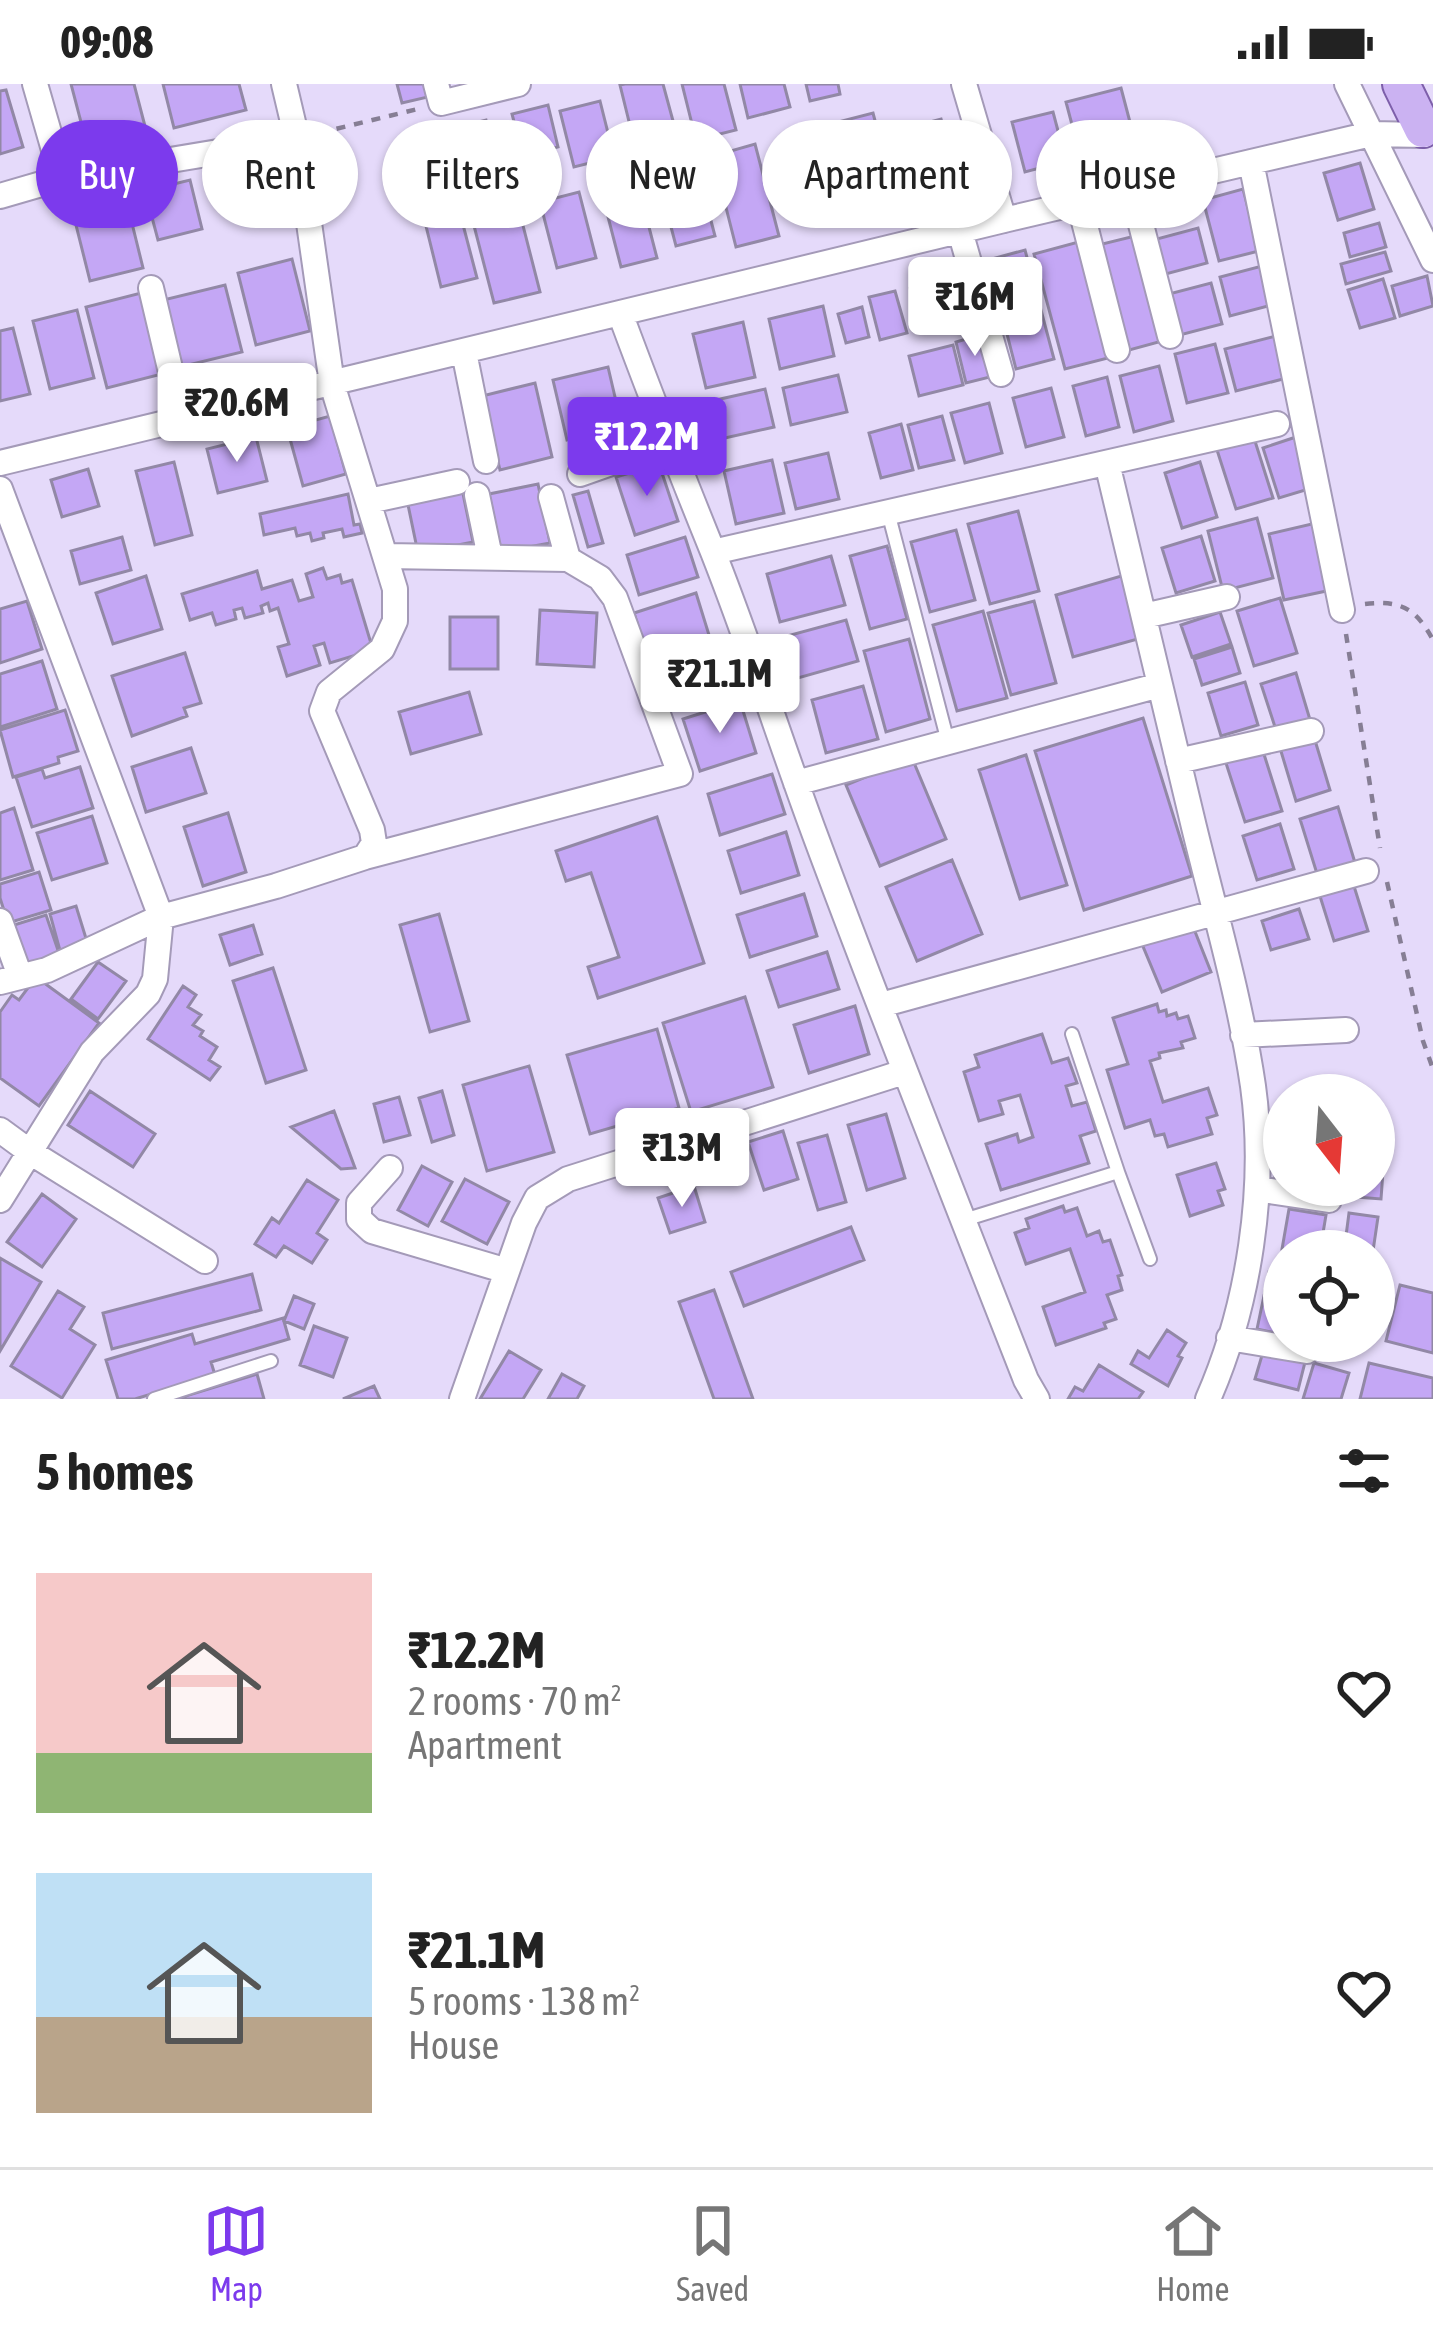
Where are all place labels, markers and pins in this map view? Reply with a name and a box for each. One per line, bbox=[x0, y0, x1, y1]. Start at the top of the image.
pin: ₹16M bbox=[904, 257, 1046, 359]
pin: ₹20.6M bbox=[139, 363, 335, 465]
pin: ₹12.2M bbox=[549, 397, 745, 499]
pin: ₹21.1M bbox=[622, 634, 818, 736]
pin: ₹13M bbox=[611, 1108, 753, 1210]

